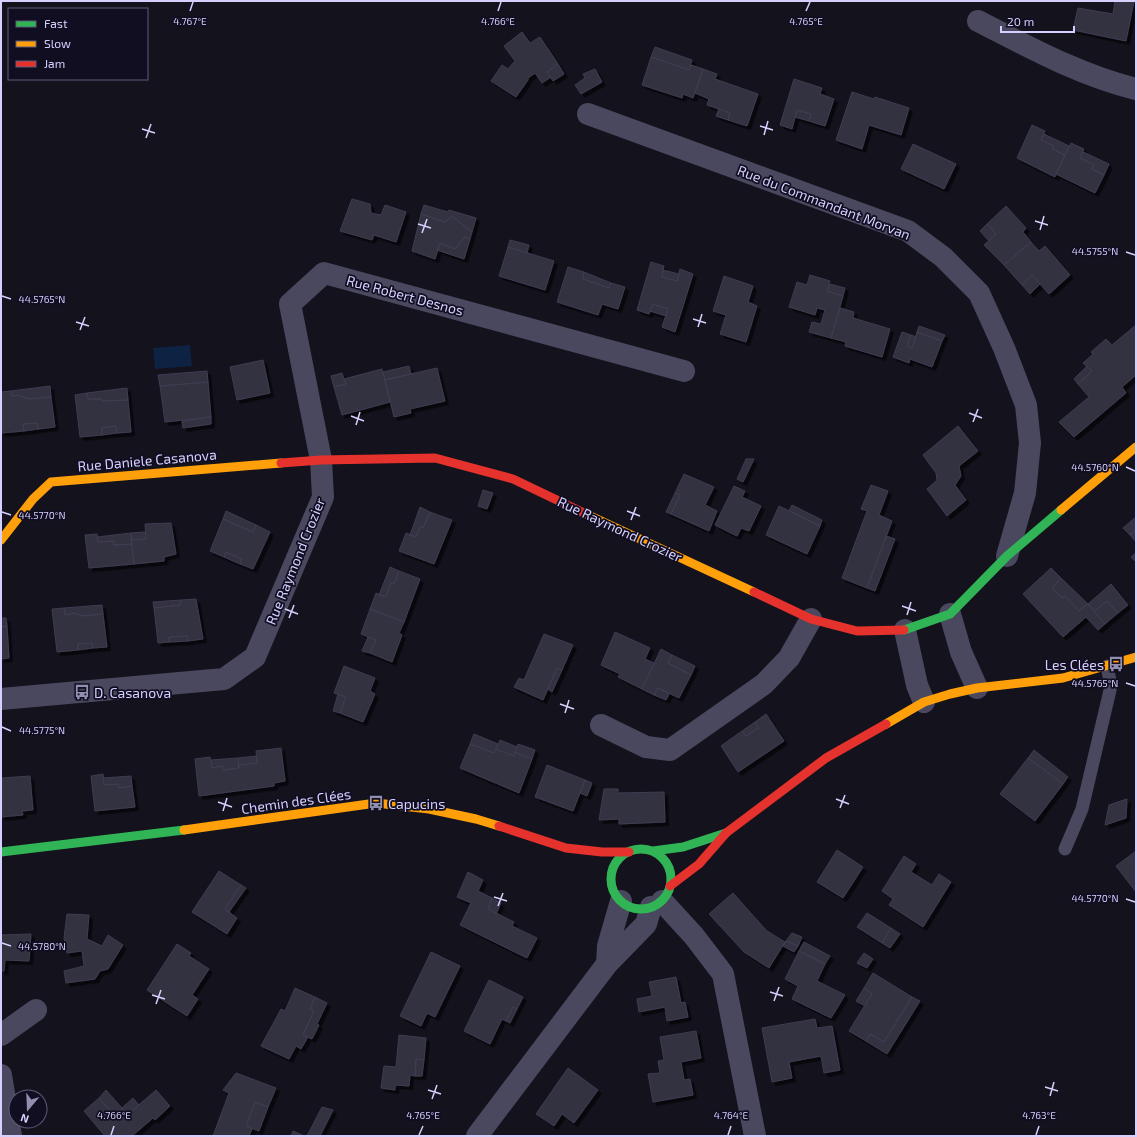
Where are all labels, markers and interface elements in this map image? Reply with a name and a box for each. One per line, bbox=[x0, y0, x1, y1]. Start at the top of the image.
legend bbox=[8, 8, 148, 80]
scale bar bbox=[1001, 8, 1074, 34]
text: 20 m bbox=[1007, 14, 1034, 28]
text: 4.767°E bbox=[173, 15, 207, 27]
text: 4.766°E bbox=[481, 15, 515, 27]
text: 4.765°E bbox=[789, 15, 823, 27]
text: Fast bbox=[44, 16, 68, 30]
text: Slow bbox=[44, 36, 71, 50]
text: Jam bbox=[44, 56, 65, 70]
street label: Rue du Commandant Morvan bbox=[735, 161, 913, 243]
text: 44.5755°N bbox=[1072, 245, 1118, 257]
street label: Rue Robert Desnos bbox=[345, 271, 465, 319]
text: 44.5765°N bbox=[19, 293, 65, 305]
street label: Rue Daniele Casanova bbox=[77, 445, 217, 475]
text: 44.5760°N bbox=[1071, 461, 1119, 473]
street label: Rue Raymond Crozier bbox=[555, 493, 685, 566]
street label: Rue Raymond Crozier bbox=[262, 495, 328, 627]
text: 44.5770°N bbox=[19, 509, 65, 521]
bus stop icon: Les Clées bbox=[1107, 655, 1125, 673]
place label: Les Clées bbox=[1045, 656, 1104, 673]
text: 44.5765°N bbox=[1072, 677, 1118, 689]
bus stop icon: D. Casanova bbox=[73, 683, 91, 701]
place label: D. Casanova bbox=[94, 684, 171, 701]
text: 44.5775°N bbox=[19, 724, 65, 736]
street label: Chemin des Clées bbox=[240, 785, 352, 817]
bus stop icon: Capucins bbox=[367, 794, 385, 812]
place label: Capucins bbox=[388, 795, 445, 812]
text: 44.5770°N bbox=[1072, 892, 1118, 904]
text: 44.5780°N bbox=[18, 940, 66, 952]
north arrow bbox=[8, 1089, 48, 1129]
text: 4.766°E bbox=[97, 1109, 131, 1121]
text: 4.765°E bbox=[406, 1109, 440, 1121]
text: 4.764°E bbox=[714, 1109, 749, 1121]
text: 4.763°E bbox=[1022, 1109, 1056, 1121]
text: N bbox=[19, 1111, 30, 1126]

